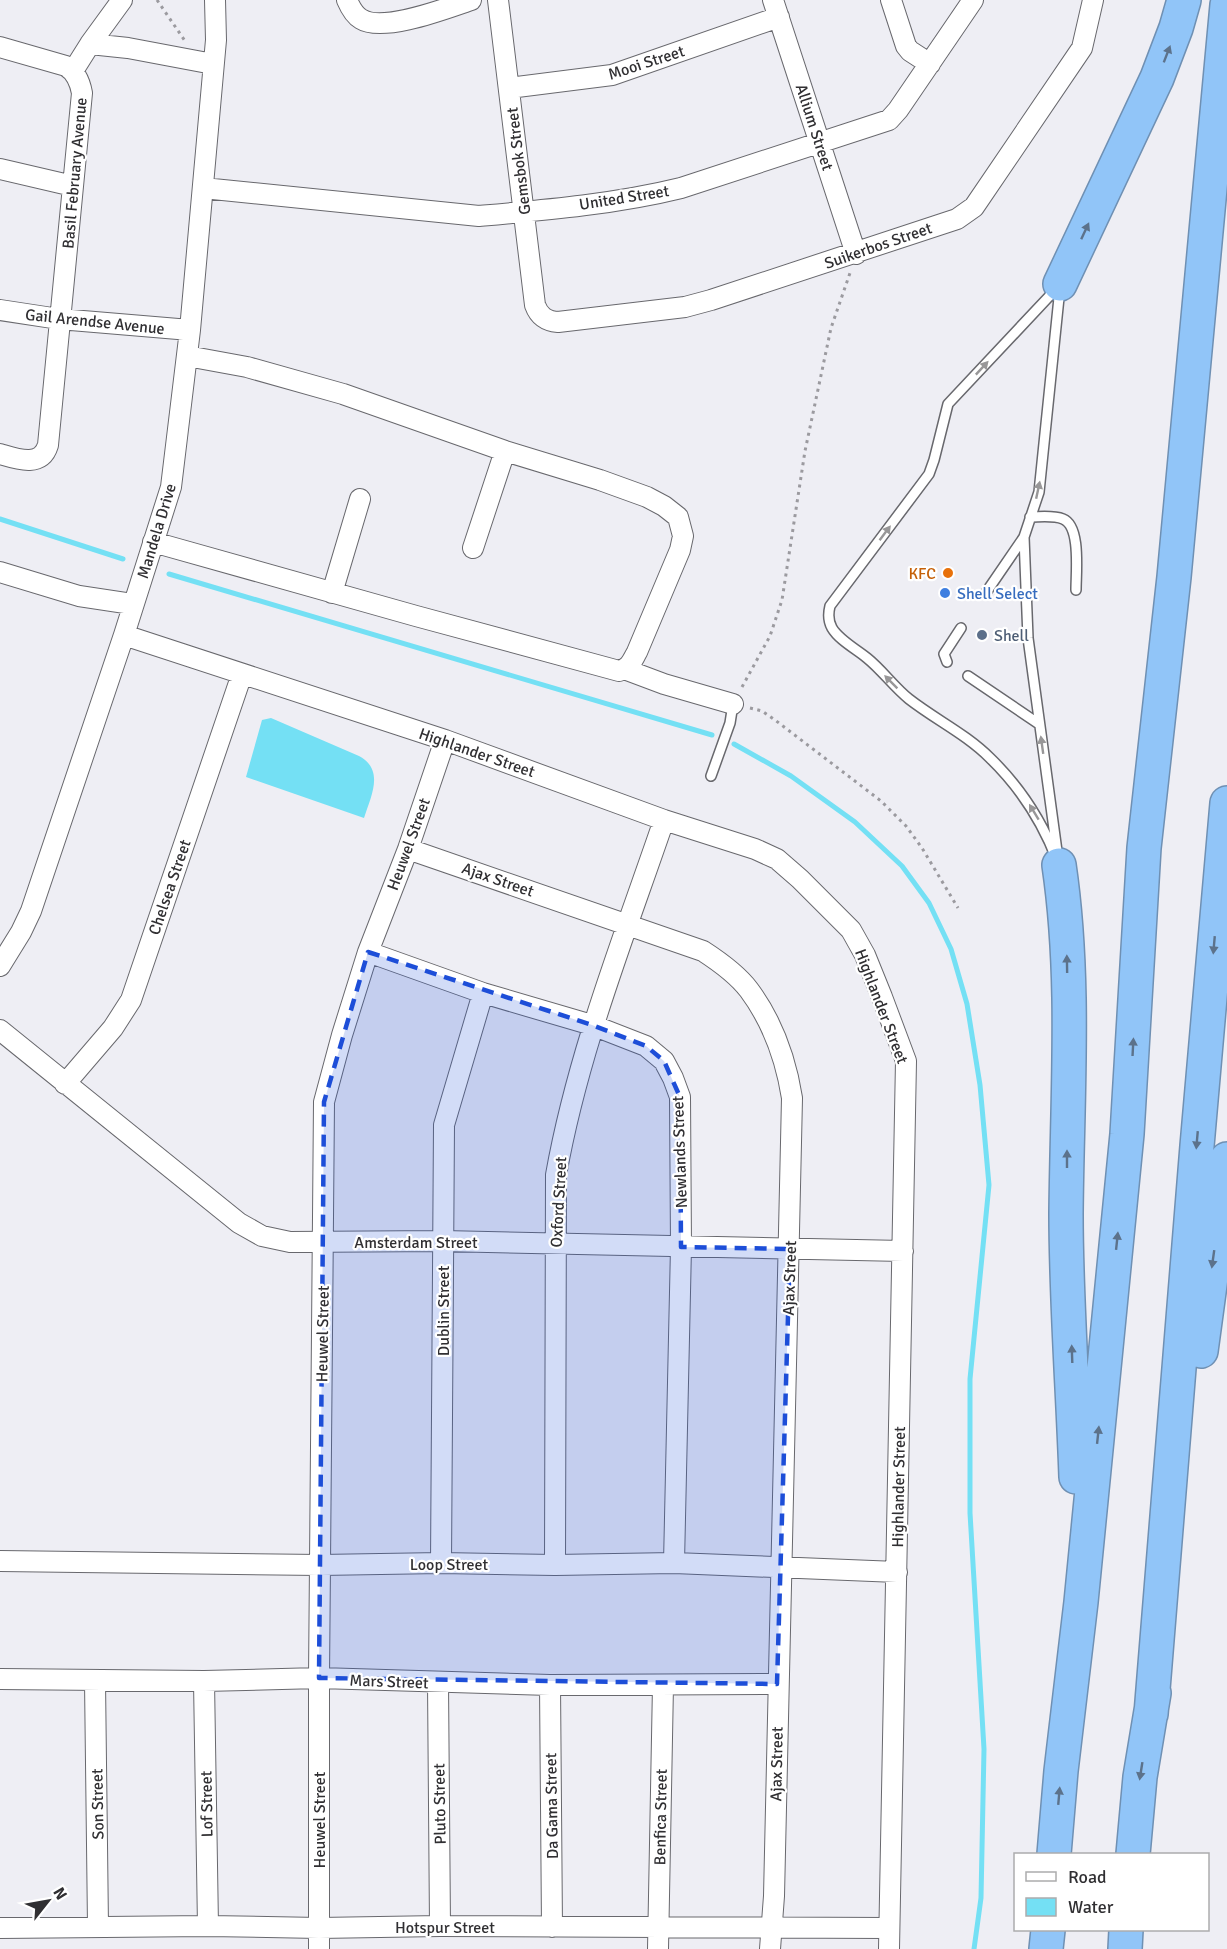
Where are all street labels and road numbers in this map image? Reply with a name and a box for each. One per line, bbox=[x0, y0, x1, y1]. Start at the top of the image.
street label: Mooi Street bbox=[606, 41, 687, 85]
street label: Allium Street bbox=[791, 82, 838, 173]
street label: Basil February Avenue bbox=[58, 97, 92, 250]
street label: Gemsbok Street bbox=[502, 106, 536, 216]
street label: United Street bbox=[578, 181, 671, 215]
street label: Suikerbos Street bbox=[822, 218, 935, 274]
street label: Gail Arendse Avenue bbox=[24, 305, 166, 339]
street label: Mandela Drive bbox=[133, 481, 181, 581]
street label: Highlander Street bbox=[416, 724, 538, 782]
street label: Heuwel Street bbox=[383, 795, 435, 893]
street label: Chelsea Street bbox=[144, 837, 196, 938]
street label: Ajax Street bbox=[459, 858, 537, 902]
street label: Highlander Street bbox=[850, 946, 912, 1067]
street label: Newlands Street bbox=[668, 1095, 692, 1209]
street label: Oxford Street bbox=[547, 1156, 571, 1248]
street label: Amsterdam Street bbox=[354, 1233, 478, 1253]
street label: Ajax Street bbox=[779, 1240, 801, 1316]
street label: Dublin Street bbox=[434, 1265, 454, 1356]
street label: Heuwel Street bbox=[312, 1285, 334, 1383]
street label: Highlander Street bbox=[888, 1426, 910, 1548]
street label: Loop Street bbox=[410, 1555, 489, 1575]
street label: Mars Street bbox=[349, 1671, 429, 1693]
street label: Ajax Street bbox=[766, 1726, 788, 1802]
street label: Da Gama Street bbox=[541, 1752, 563, 1859]
street label: Pluto Street bbox=[429, 1763, 451, 1845]
street label: Son Street bbox=[87, 1768, 109, 1840]
street label: Benfica Street bbox=[650, 1768, 672, 1865]
street label: Lof Street bbox=[196, 1770, 218, 1838]
street label: Heuwel Street bbox=[310, 1771, 330, 1868]
street label: Hotspur Street bbox=[395, 1918, 495, 1938]

